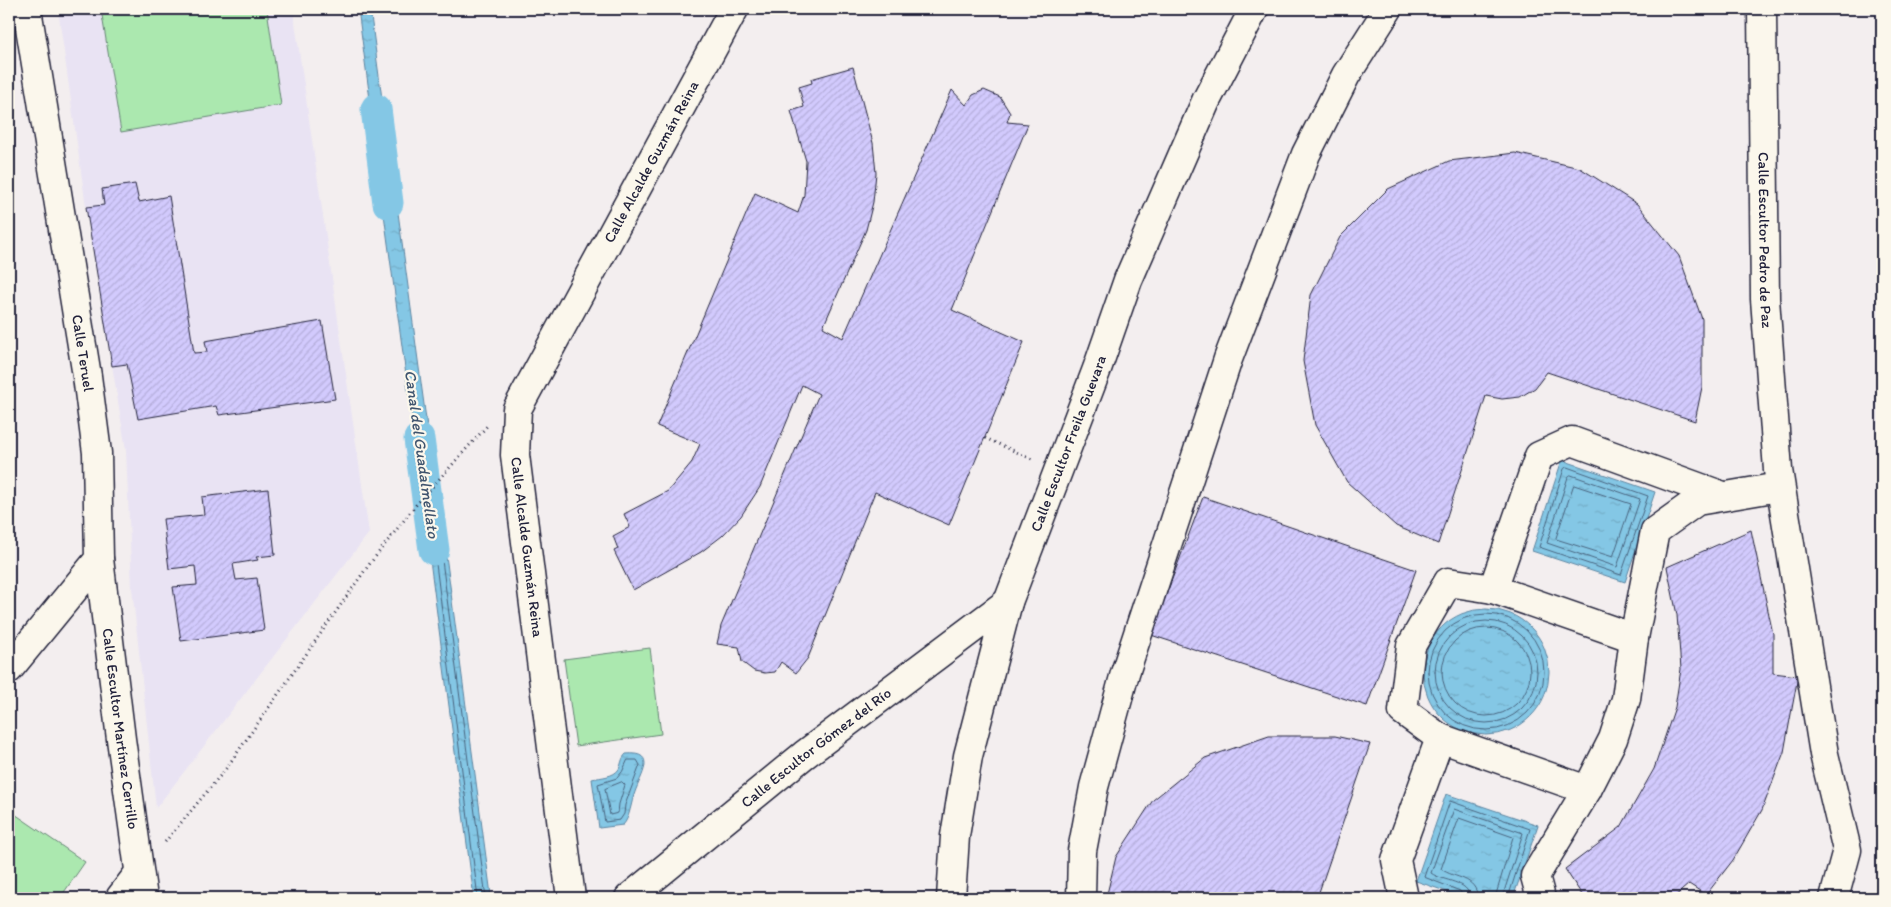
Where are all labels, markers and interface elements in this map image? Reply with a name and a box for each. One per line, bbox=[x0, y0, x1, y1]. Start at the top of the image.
street label: Calle Alcalde Guzmán Reina bbox=[600, 77, 703, 246]
street label: Calle Escultor Pedro de Paz bbox=[1754, 152, 1776, 329]
street label: Calle Teruel bbox=[68, 313, 98, 394]
street label: Calle Escultor Freila Guevara bbox=[1027, 352, 1110, 534]
water label: Canal del Guadalmellato bbox=[401, 369, 443, 540]
street label: Calle Alcalde Guzmán Reina bbox=[507, 456, 547, 638]
street label: Calle Escultor Martínez Cerrillo bbox=[99, 627, 142, 830]
street label: Calle Escultor Gómez del Río bbox=[737, 684, 895, 812]

